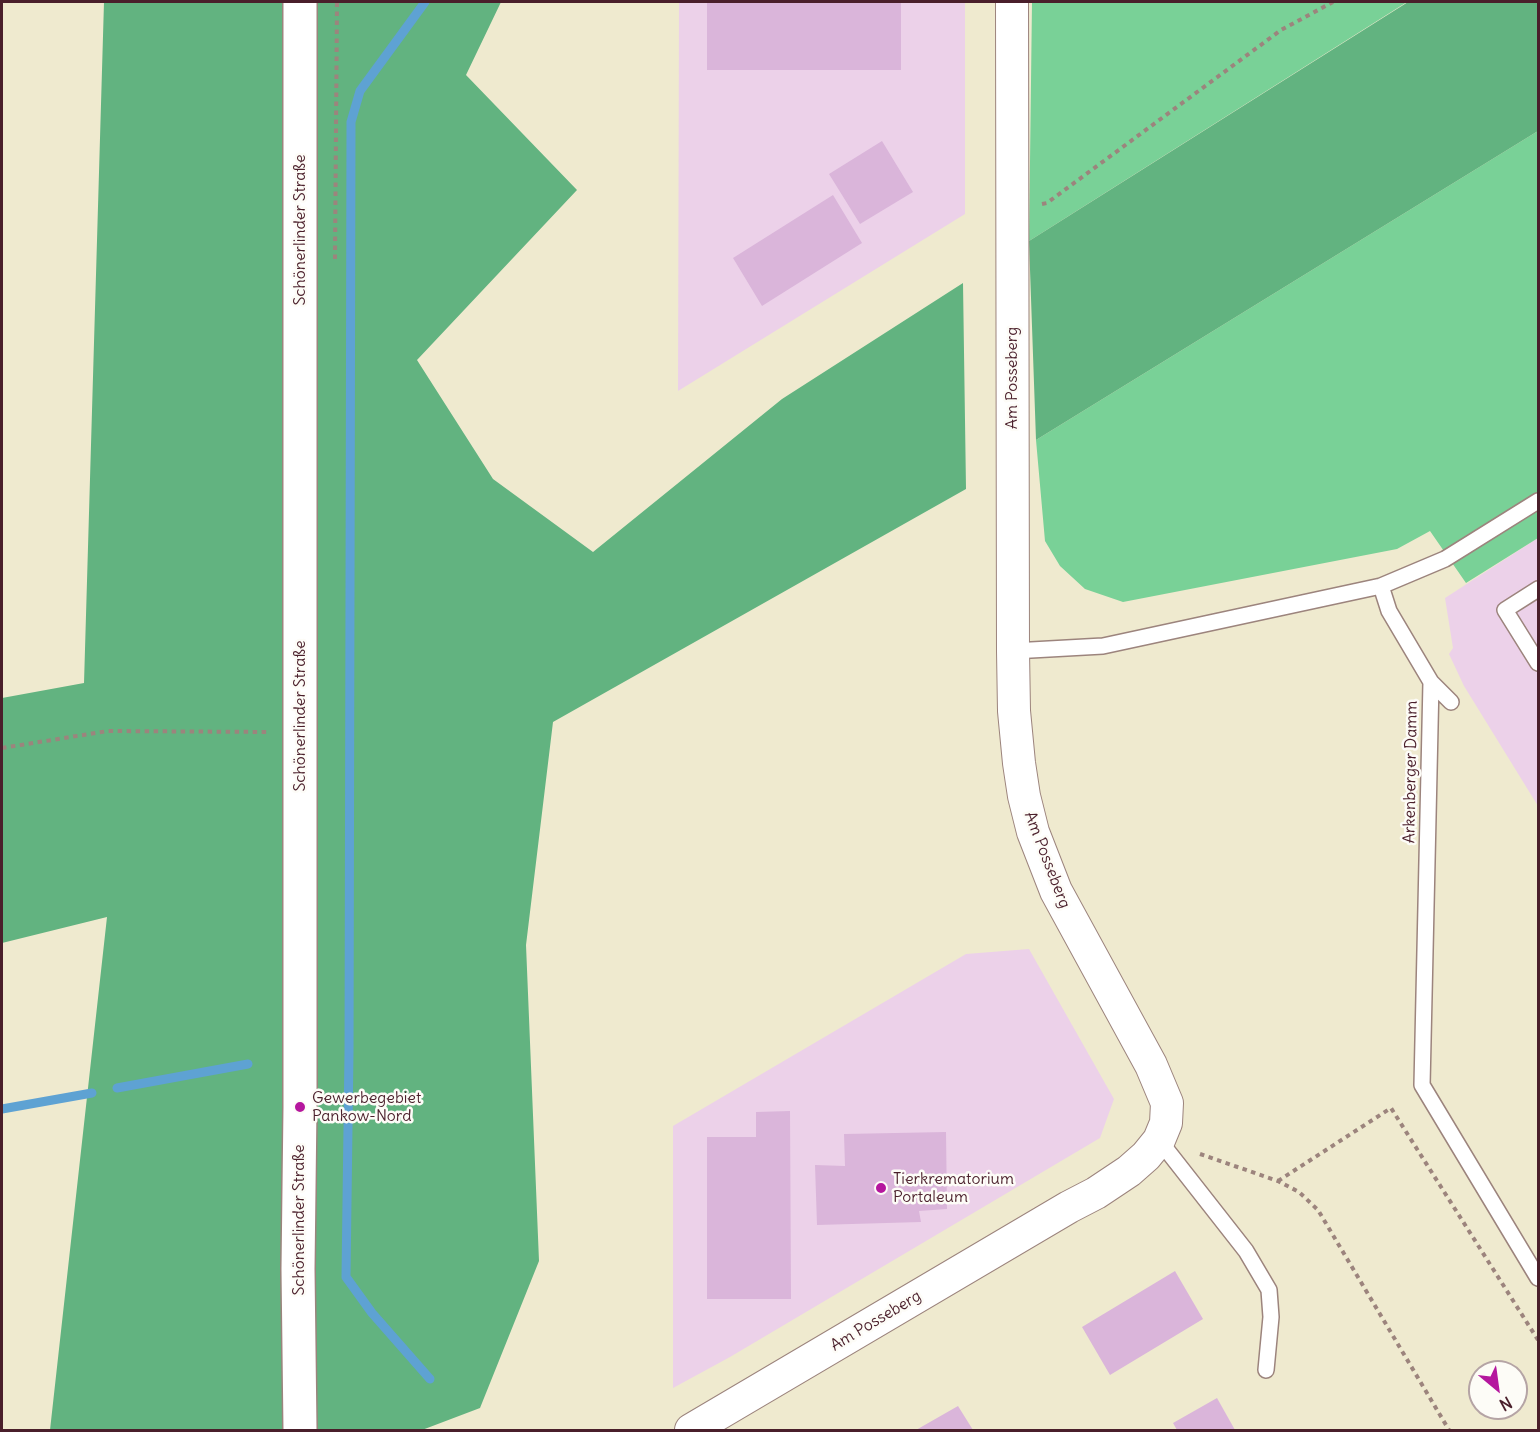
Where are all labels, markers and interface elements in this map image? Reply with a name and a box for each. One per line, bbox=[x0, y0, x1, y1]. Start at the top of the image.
street label: Schönerlinder Straße bbox=[290, 154, 310, 306]
street label: Am Posseberg bbox=[1002, 327, 1022, 429]
street label: Schönerlinder Straße bbox=[290, 640, 310, 792]
street label: Arkenberger Damm bbox=[1400, 700, 1422, 844]
street label: Am Posseberg bbox=[1020, 809, 1074, 911]
place label: Gewerbegebiet Pankow-Nord bbox=[312, 1088, 421, 1126]
marker: Gewerbegebiet Pankow-Nord bbox=[293, 1100, 307, 1114]
street label: Schönerlinder Straße bbox=[289, 1144, 309, 1296]
place label: Tierkrematorium Portaleum bbox=[893, 1169, 1014, 1207]
marker: Tierkrematorium Portaleum bbox=[874, 1181, 888, 1195]
street label: Am Posseberg bbox=[827, 1286, 925, 1356]
north arrow bbox=[1468, 1360, 1528, 1420]
text: N bbox=[1496, 1393, 1515, 1415]

